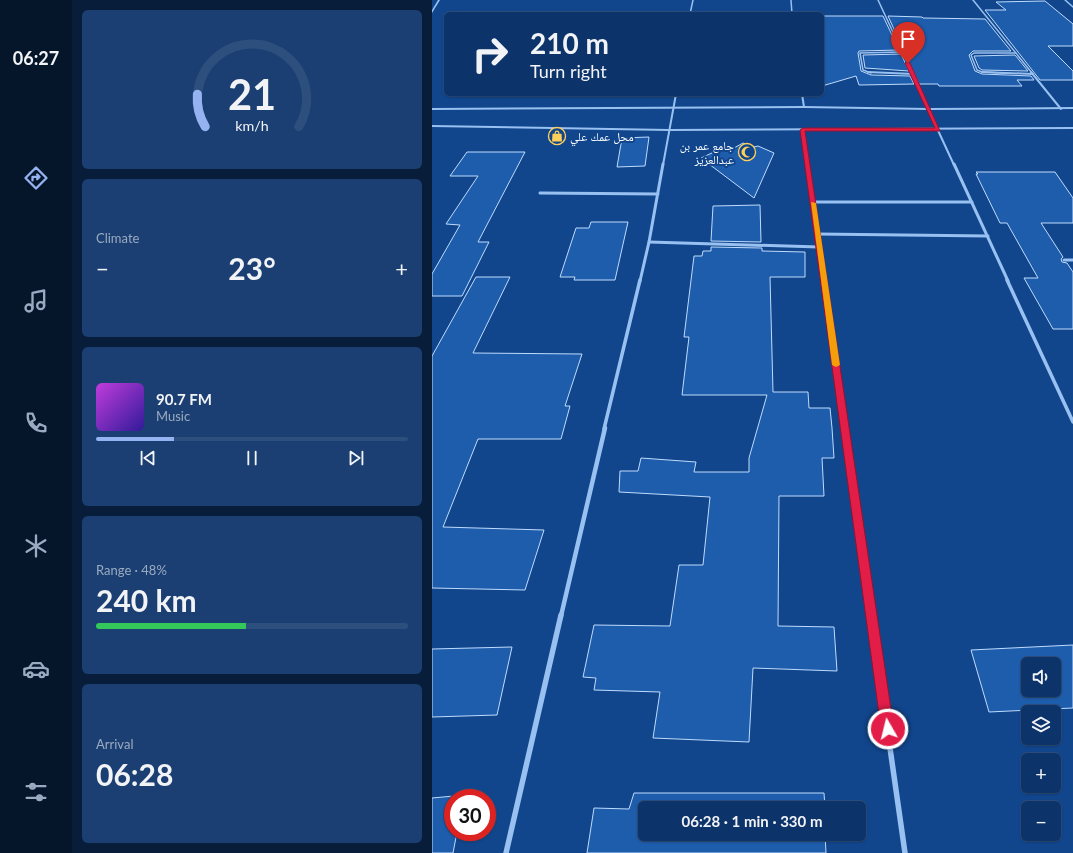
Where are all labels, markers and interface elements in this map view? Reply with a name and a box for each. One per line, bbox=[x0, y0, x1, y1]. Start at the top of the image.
pin bbox=[891, 22, 925, 63]
text: 210 m bbox=[530, 26, 609, 60]
icon: right bbox=[464, 28, 516, 80]
icon: arrive bbox=[897, 28, 919, 50]
text: 06:27 bbox=[13, 47, 59, 69]
text: Turn right bbox=[530, 60, 607, 82]
text: 21 bbox=[228, 69, 276, 119]
text: km/h bbox=[235, 117, 269, 134]
shop icon: محل عمك علي bbox=[547, 126, 567, 146]
place label: محل عمك علي bbox=[570, 129, 634, 147]
place label: جامع عمر بن عبدالعزيز bbox=[680, 138, 734, 167]
mosque icon: جامع عمر بن عبدالعزيز bbox=[737, 142, 757, 162]
icon: directions bbox=[22, 164, 50, 192]
text: Climate bbox=[96, 230, 139, 246]
text: 23° bbox=[228, 250, 276, 286]
text: − bbox=[96, 255, 109, 282]
text: + bbox=[395, 255, 408, 282]
icon: music bbox=[22, 287, 50, 315]
text: 90.7 FM bbox=[156, 390, 212, 408]
text: Music bbox=[156, 408, 190, 424]
icon: phone bbox=[22, 409, 50, 437]
icon: previous bbox=[137, 447, 159, 469]
icon: pause bbox=[241, 447, 263, 469]
icon: next bbox=[345, 447, 367, 469]
icon: climate bbox=[22, 532, 50, 560]
text: Range · 48% bbox=[96, 562, 167, 578]
text: 240 km bbox=[96, 582, 197, 618]
icon: car bbox=[22, 655, 50, 683]
map controls bbox=[1021, 657, 1061, 841]
button: sound bbox=[1021, 657, 1061, 697]
button: layers bbox=[1021, 705, 1061, 745]
position arrow bbox=[867, 708, 909, 750]
text: Arrival bbox=[96, 736, 133, 752]
button: + bbox=[1021, 753, 1061, 793]
text: 06:28 bbox=[96, 756, 173, 792]
icon: filters bbox=[22, 778, 50, 806]
speed limit sign: 30 bbox=[444, 789, 496, 841]
button: − bbox=[1021, 801, 1061, 841]
text: 06:28 · 1 min · 330 m bbox=[682, 812, 822, 830]

